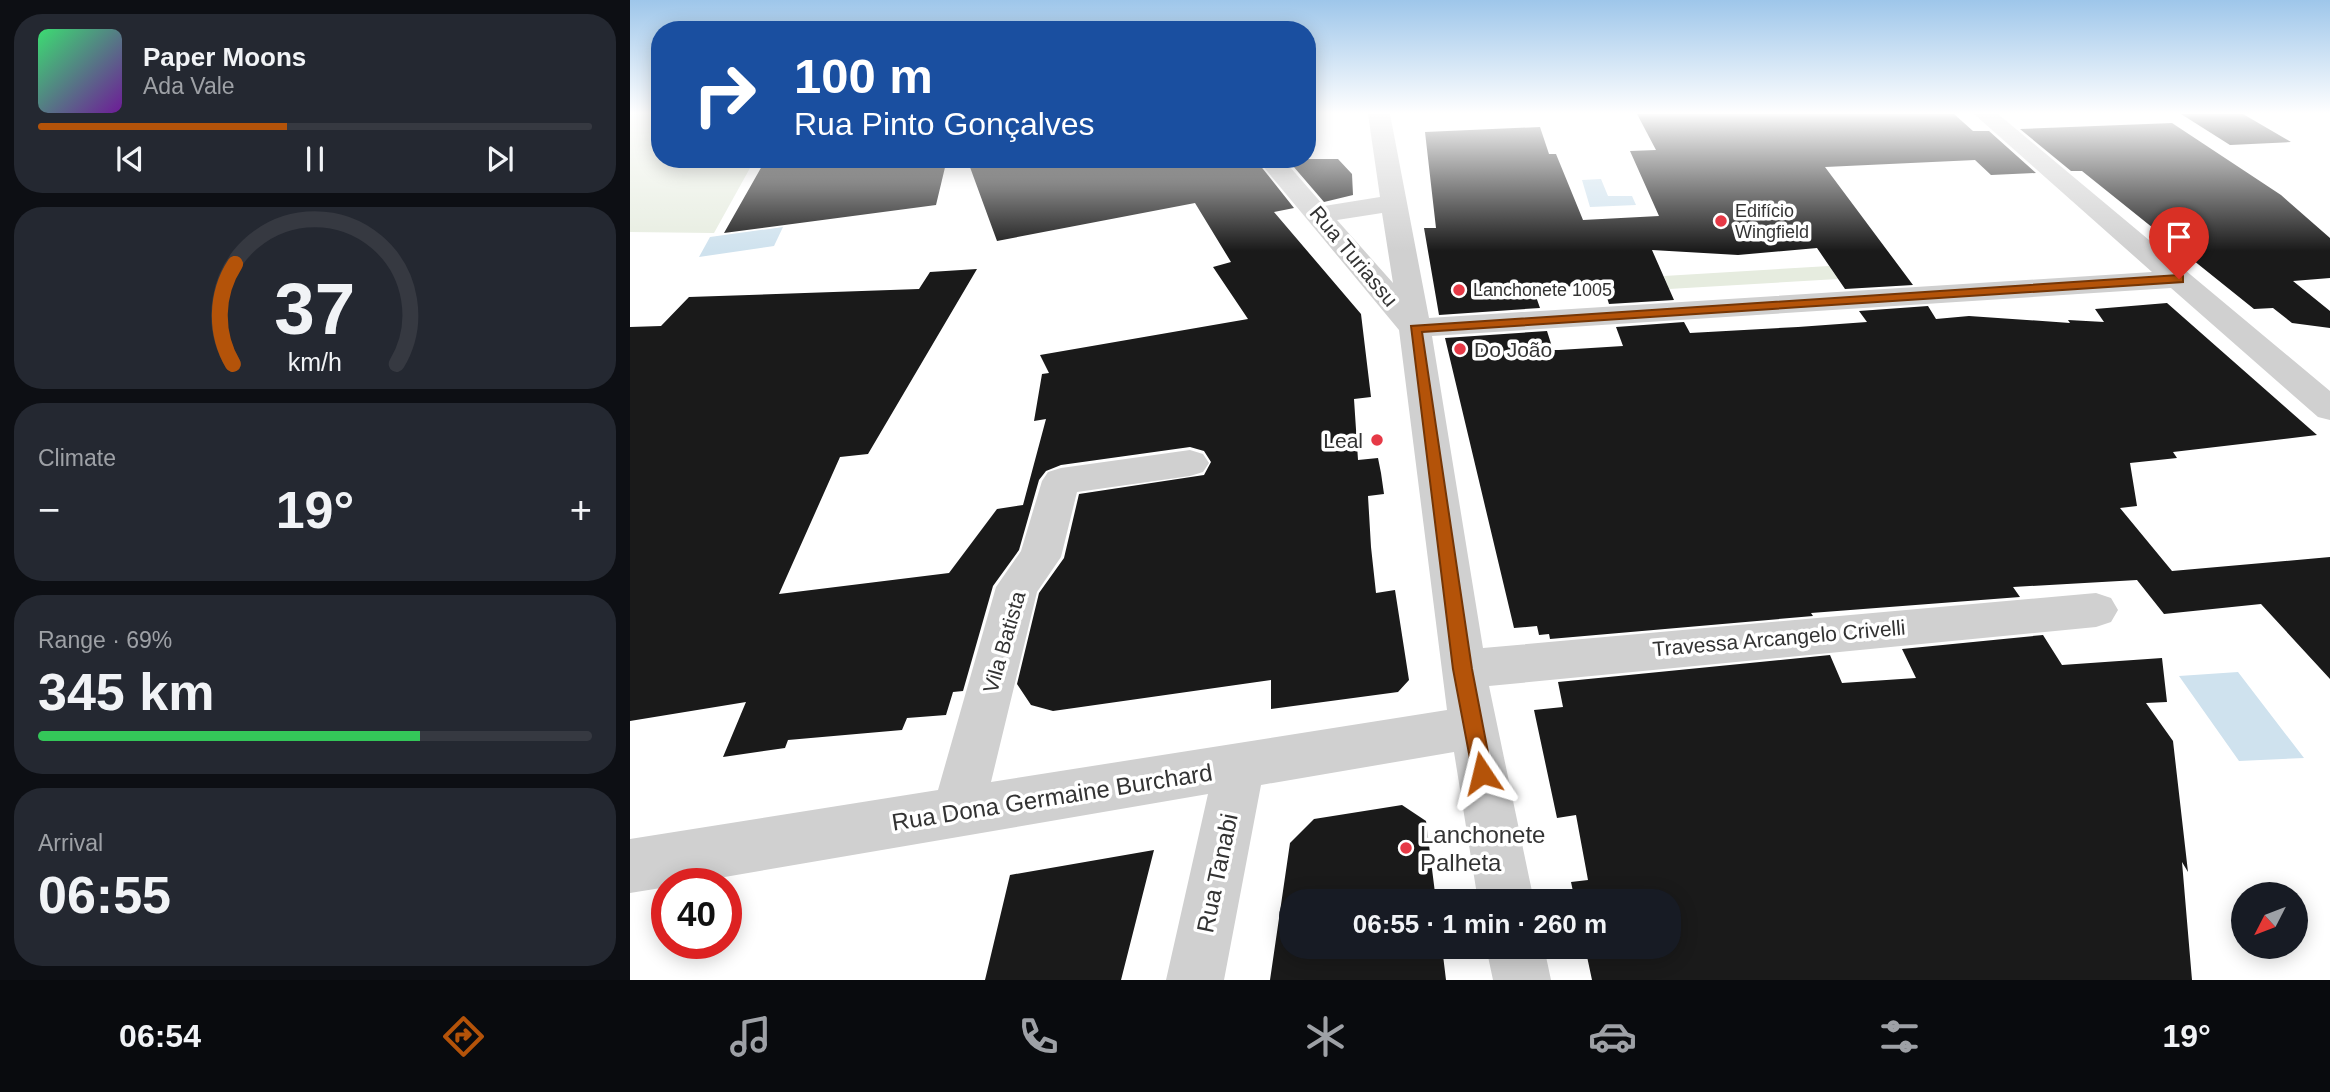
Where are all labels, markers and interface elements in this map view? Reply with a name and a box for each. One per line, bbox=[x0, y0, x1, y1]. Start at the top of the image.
text: Paper Moons bbox=[143, 42, 306, 72]
icon: right bbox=[679, 49, 770, 140]
text: 100 m bbox=[794, 49, 933, 103]
text: Ada Vale bbox=[143, 73, 235, 99]
text: Rua Pinto Gonçalves bbox=[794, 106, 1095, 142]
icon: previous bbox=[111, 140, 149, 178]
icon: pause bbox=[296, 140, 334, 178]
icon: next bbox=[481, 140, 519, 178]
street label: Rua Turiassu bbox=[1305, 201, 1403, 311]
place label: Edifício Wingfield bbox=[1735, 201, 1809, 242]
pin bbox=[2149, 207, 2209, 279]
marker: Edifício Wingfield bbox=[1713, 213, 1729, 229]
icon: arrive bbox=[2160, 218, 2198, 256]
text: 37 bbox=[275, 268, 355, 349]
place label: Lanchonete 1005 bbox=[1473, 280, 1612, 300]
marker: Lanchonete 1005 bbox=[1451, 282, 1467, 298]
place label: Do João bbox=[1474, 338, 1552, 361]
marker: Do João bbox=[1452, 341, 1468, 357]
text: km/h bbox=[288, 347, 342, 375]
place label: Leal bbox=[1323, 429, 1363, 452]
marker: Leal bbox=[1369, 432, 1385, 448]
text: Climate bbox=[38, 445, 116, 471]
text: 19° bbox=[276, 481, 354, 539]
text: − bbox=[38, 489, 60, 531]
text: + bbox=[570, 489, 592, 531]
street label: Vila Batista bbox=[979, 588, 1030, 695]
street label: Travessa Arcangelo Crivelli bbox=[1652, 615, 1906, 661]
text: Range · 69% bbox=[38, 627, 172, 653]
text: 345 km bbox=[38, 663, 214, 721]
position arrow bbox=[1445, 736, 1519, 810]
street label: Rua Dona Germaine Burchard bbox=[890, 758, 1214, 836]
street label: Rua Tanabi bbox=[1191, 811, 1243, 935]
place label: Lanchonete Palheta bbox=[1420, 821, 1545, 876]
text: Arrival bbox=[38, 830, 103, 856]
marker: Lanchonete Palheta bbox=[1398, 840, 1414, 856]
text: 06:55 bbox=[38, 866, 171, 924]
speed limit sign: 40 bbox=[651, 868, 742, 959]
north arrow bbox=[2231, 882, 2308, 959]
map controls bbox=[2231, 882, 2308, 959]
text: 06:55 · 1 min · 260 m bbox=[1353, 909, 1607, 939]
icon: directions bbox=[439, 1012, 488, 1061]
icon: music bbox=[726, 1012, 775, 1061]
icon: phone bbox=[1014, 1012, 1063, 1061]
icon: climate bbox=[1301, 1012, 1350, 1061]
icon: car bbox=[1588, 1012, 1637, 1061]
icon: filters bbox=[1875, 1012, 1924, 1061]
text: 06:54 bbox=[119, 1018, 201, 1054]
text: 19° bbox=[2162, 1018, 2211, 1054]

